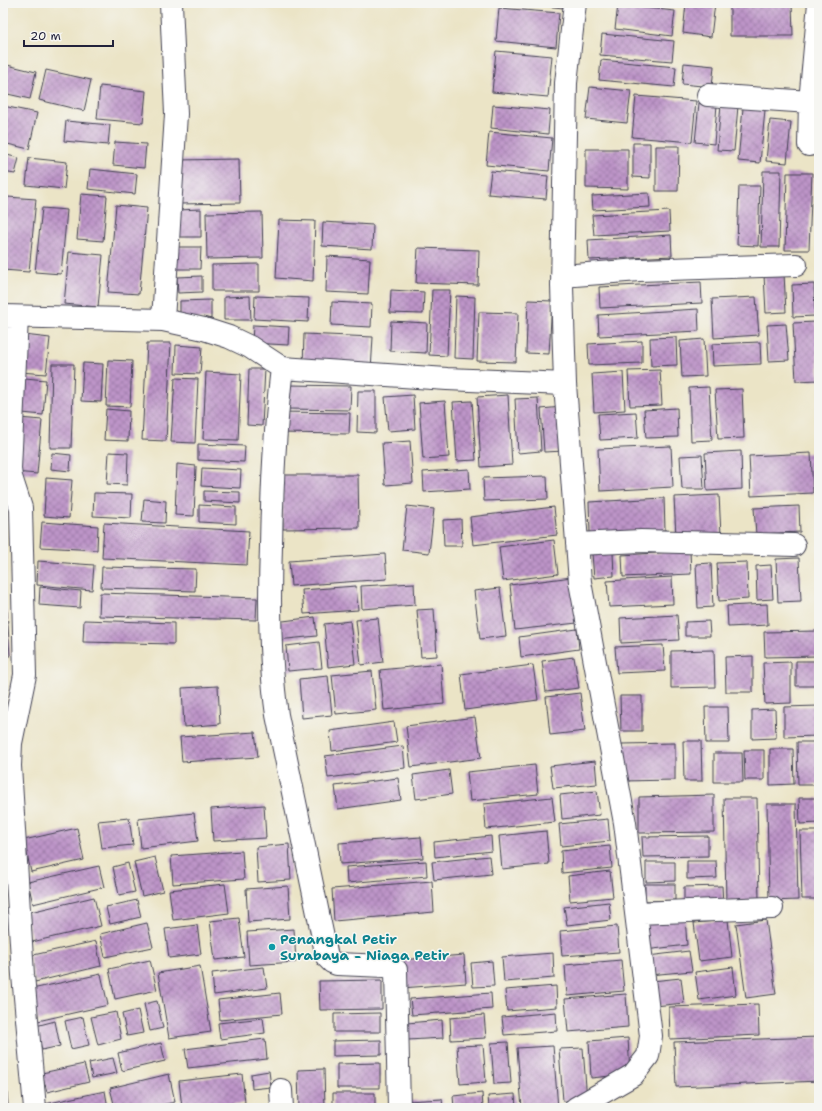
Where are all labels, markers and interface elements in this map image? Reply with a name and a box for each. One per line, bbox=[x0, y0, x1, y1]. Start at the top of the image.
scale bar bbox=[24, 22, 113, 48]
text: 20 m bbox=[30, 28, 61, 44]
place label: Penangkal Petir Surabaya - Niaga Petir bbox=[280, 930, 450, 964]
marker: Penangkal Petir Surabaya - Niaga Petir bbox=[267, 942, 277, 952]

